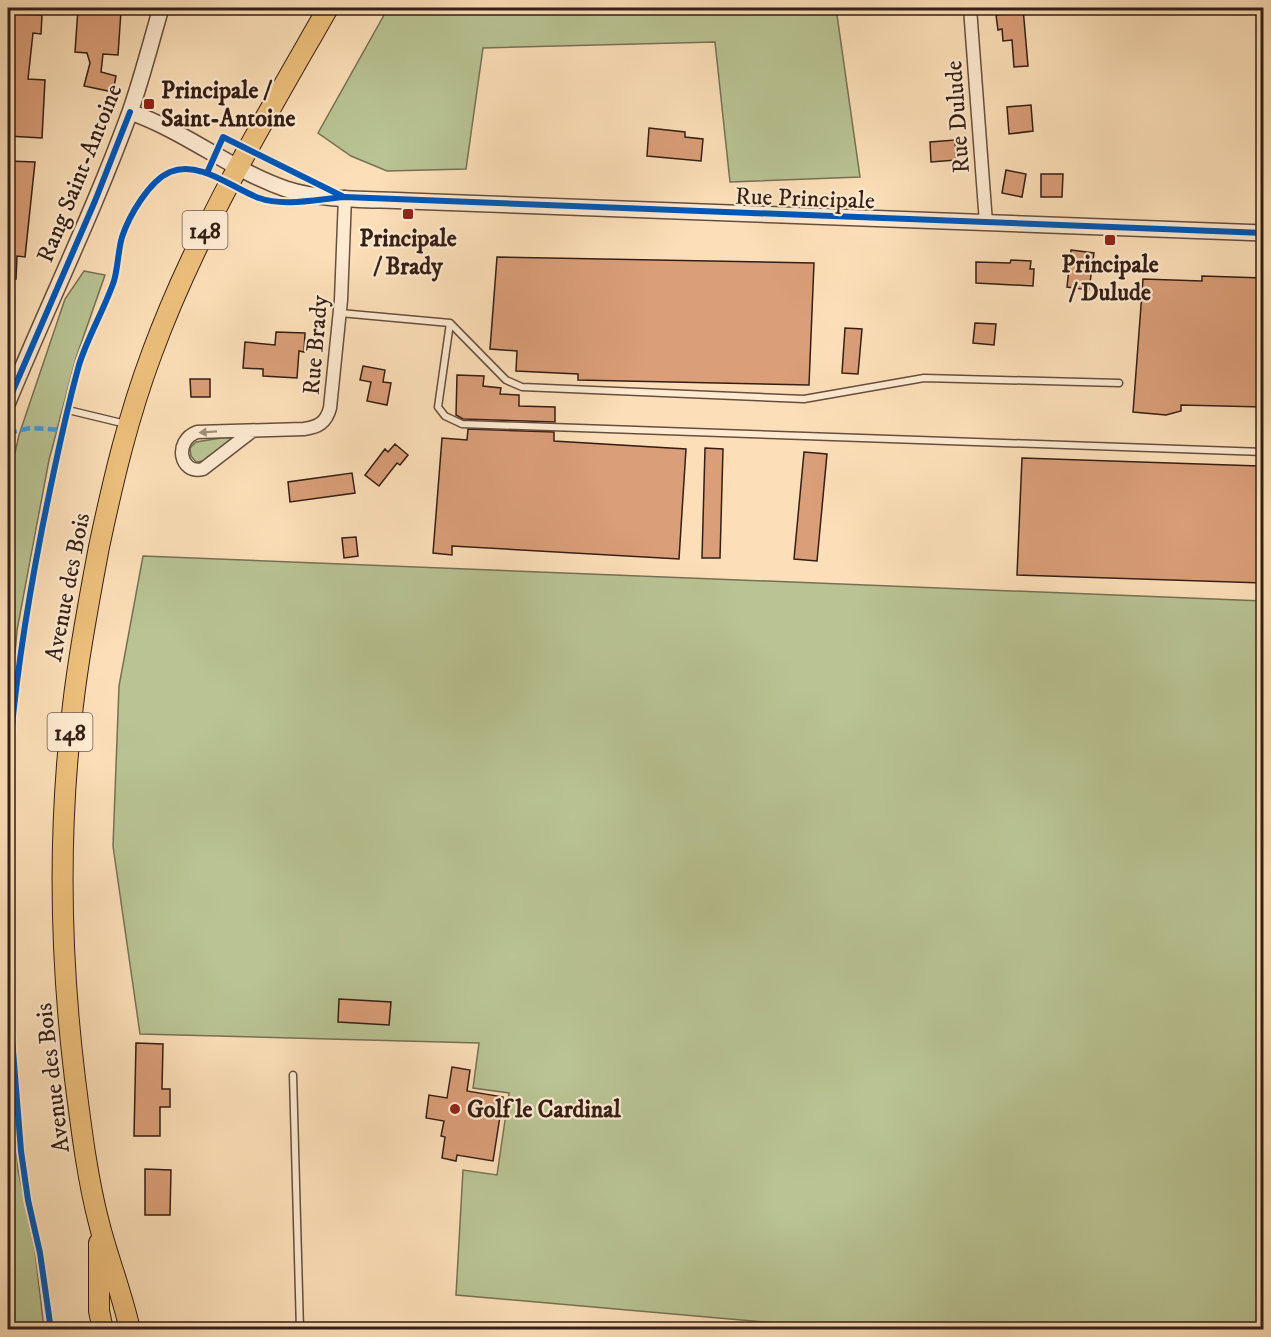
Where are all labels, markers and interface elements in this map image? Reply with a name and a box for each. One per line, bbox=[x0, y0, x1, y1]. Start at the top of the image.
street label: Rue Dulude bbox=[939, 60, 977, 174]
place label: Principale / Saint-Antoine bbox=[161, 76, 296, 134]
street label: Rang Saint-Antoine bbox=[30, 80, 129, 267]
marker: Principale / Saint-Antoine bbox=[142, 97, 156, 111]
street label: Rue Principale bbox=[734, 182, 875, 216]
marker: Principale / Brady bbox=[401, 207, 415, 221]
road number: 148 bbox=[182, 211, 228, 249]
place label: Principale / Brady bbox=[359, 224, 457, 282]
marker: Principale / Dulude bbox=[1103, 233, 1117, 247]
place label: Principale / Dulude bbox=[1061, 250, 1159, 308]
street label: Rue Brady bbox=[297, 293, 335, 396]
one-way arrow bbox=[198, 427, 217, 436]
street label: Avenue des Bois bbox=[39, 510, 97, 664]
road number: 148 bbox=[48, 713, 92, 751]
street label: Avenue des Bois bbox=[29, 1001, 77, 1154]
place label: Golf le Cardinal bbox=[467, 1095, 621, 1125]
marker: Golf le Cardinal bbox=[448, 1102, 462, 1116]

